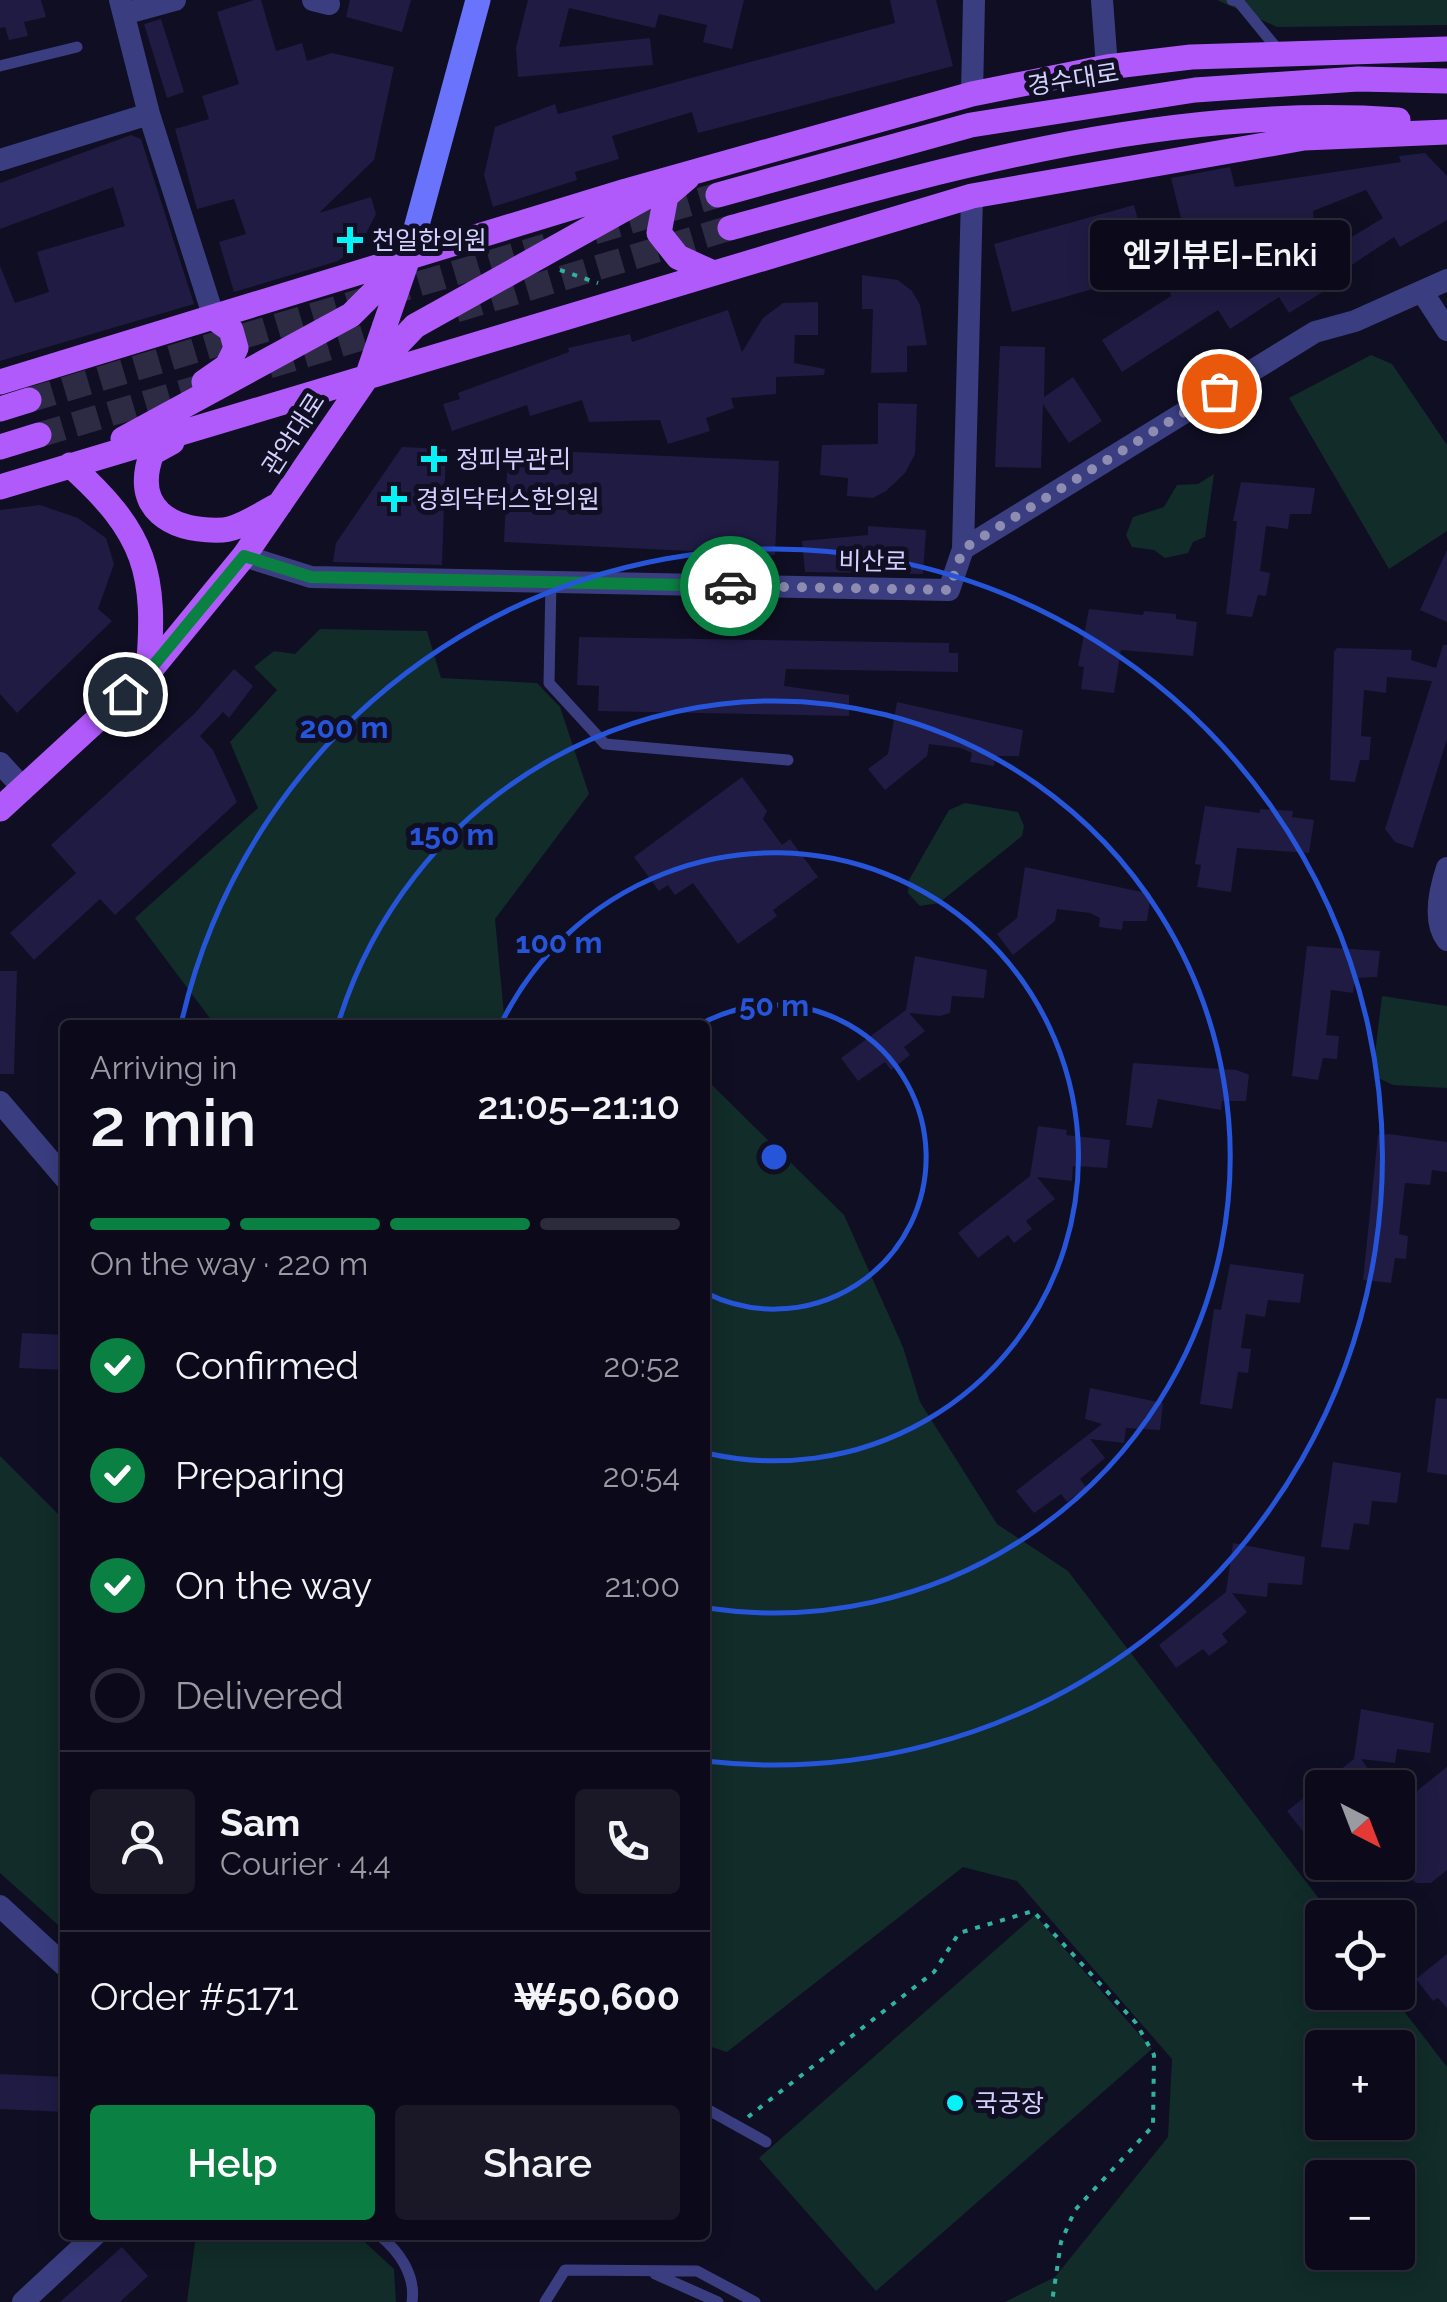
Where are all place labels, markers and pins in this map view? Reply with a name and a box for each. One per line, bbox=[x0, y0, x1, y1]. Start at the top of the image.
callout: 엔키뷰티-Enki bbox=[1089, 221, 1349, 291]
place label: 천일한의원 bbox=[372, 225, 487, 255]
marker: 천일한의원 bbox=[337, 227, 363, 253]
pin bbox=[1177, 349, 1262, 434]
place label: 정피부관리 bbox=[456, 444, 571, 474]
marker: 정피부관리 bbox=[421, 446, 447, 472]
place label: 경희닥터스한의원 bbox=[416, 484, 600, 514]
marker: 경희닥터스한의원 bbox=[381, 486, 407, 512]
pin bbox=[83, 652, 168, 737]
centre of rings bbox=[756, 1139, 792, 1175]
place label: 국궁장 bbox=[975, 2088, 1044, 2118]
marker: 국궁장 bbox=[944, 2092, 966, 2114]

